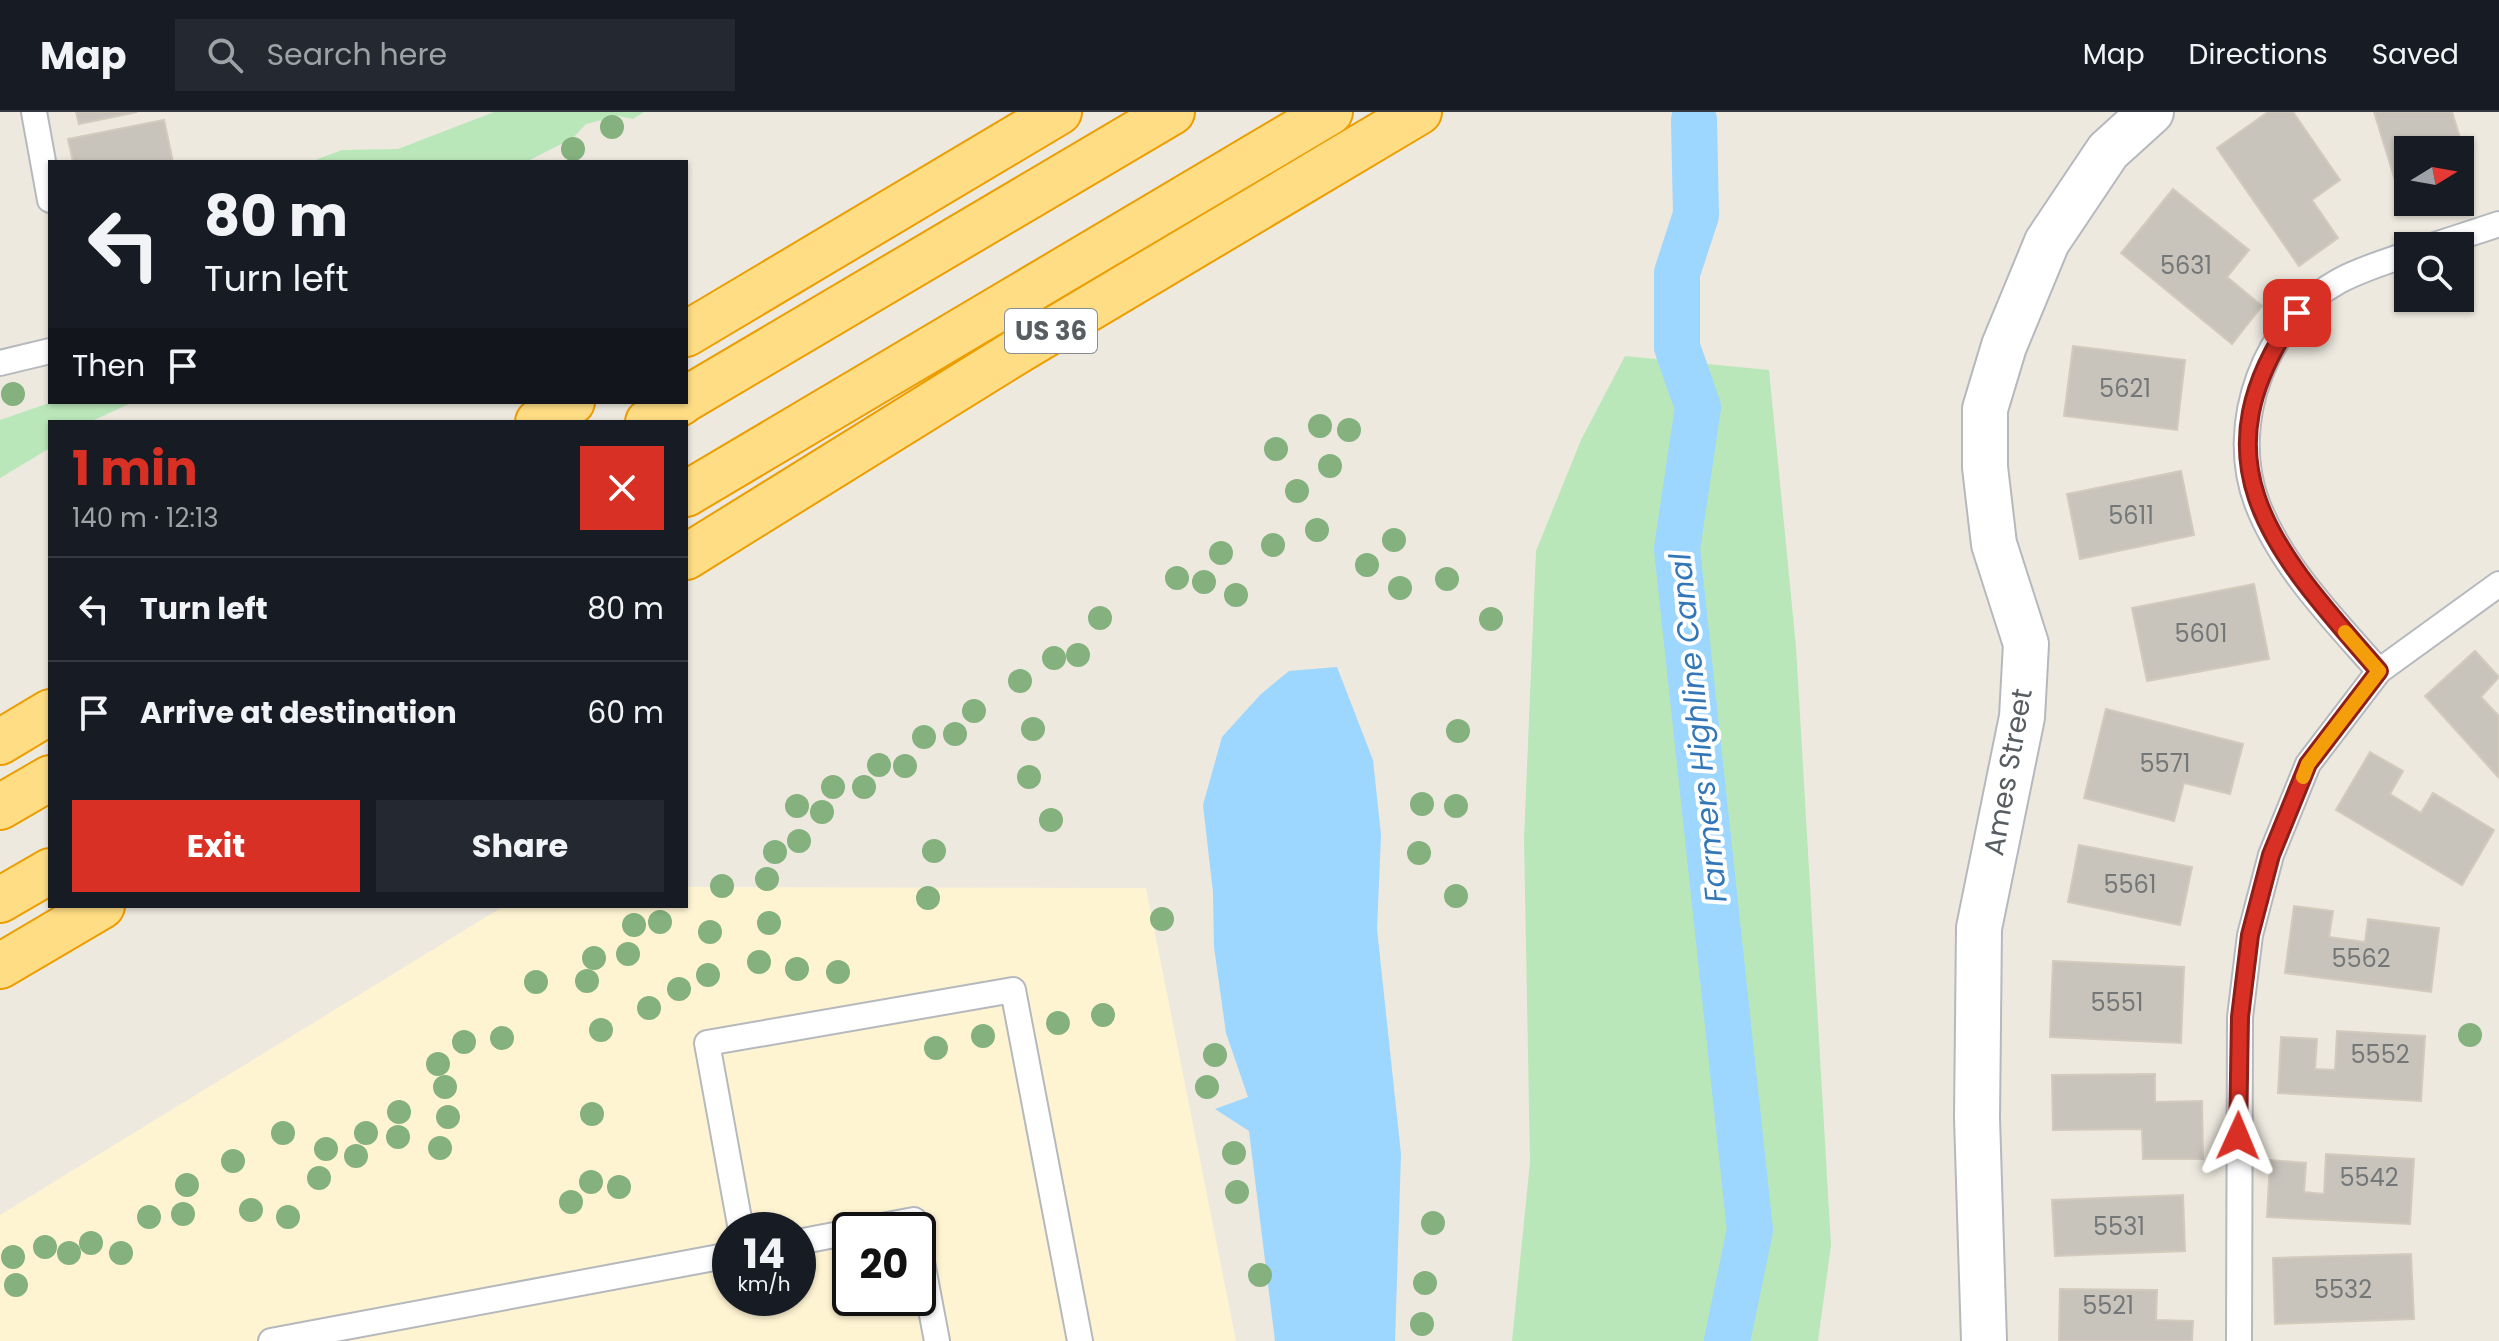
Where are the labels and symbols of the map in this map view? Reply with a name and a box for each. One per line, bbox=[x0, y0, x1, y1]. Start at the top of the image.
north arrow bbox=[2394, 136, 2474, 216]
house number: 5631 bbox=[2160, 249, 2212, 282]
pin bbox=[2263, 279, 2331, 347]
road number: US 36 bbox=[1005, 309, 1097, 353]
house number: 5621 bbox=[2099, 372, 2151, 405]
house number: 5611 bbox=[2108, 499, 2154, 532]
water label: Farmers Highline Canal bbox=[1658, 550, 1738, 905]
house number: 5601 bbox=[2174, 617, 2228, 650]
street label: Ames Street bbox=[1974, 685, 2042, 859]
house number: 5571 bbox=[2140, 747, 2190, 780]
house number: 5561 bbox=[2103, 868, 2157, 901]
house number: 5562 bbox=[2331, 942, 2391, 975]
house number: 5551 bbox=[2091, 986, 2143, 1019]
house number: 5552 bbox=[2350, 1038, 2410, 1071]
position arrow bbox=[2196, 1094, 2280, 1178]
house number: 5542 bbox=[2339, 1161, 2399, 1194]
house number: 5531 bbox=[2093, 1210, 2145, 1243]
speed limit sign: 20 bbox=[832, 1212, 936, 1316]
house number: 5532 bbox=[2314, 1273, 2372, 1306]
house number: 5521 bbox=[2082, 1289, 2134, 1322]

